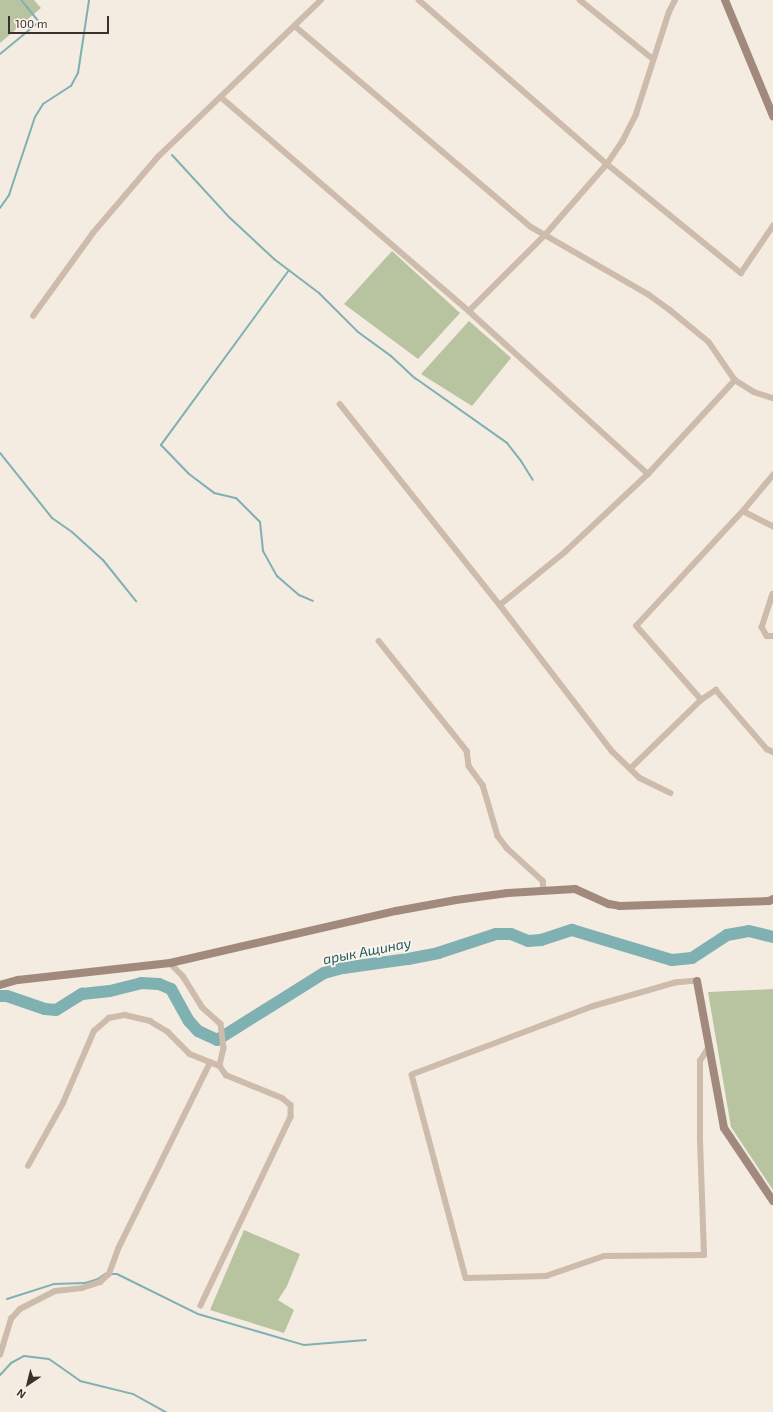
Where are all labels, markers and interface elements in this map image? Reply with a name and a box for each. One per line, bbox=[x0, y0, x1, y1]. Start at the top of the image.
scale bar bbox=[10, 8, 111, 34]
text: 100 m bbox=[15, 16, 47, 30]
water label: арык Ащинау bbox=[321, 934, 413, 968]
north arrow bbox=[8, 1364, 48, 1404]
text: N bbox=[14, 1387, 28, 1402]

